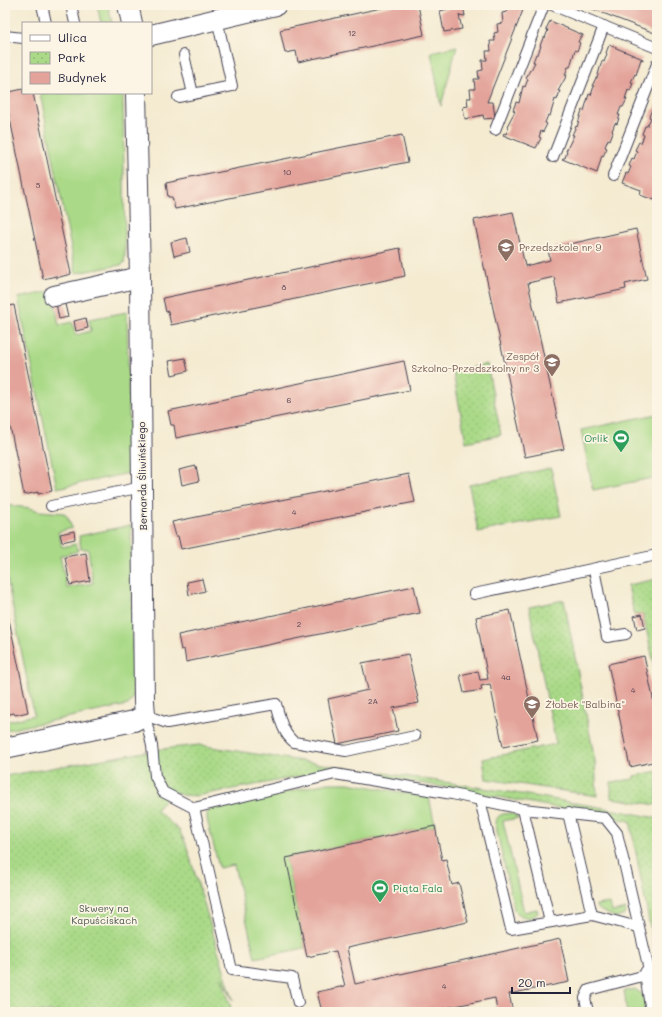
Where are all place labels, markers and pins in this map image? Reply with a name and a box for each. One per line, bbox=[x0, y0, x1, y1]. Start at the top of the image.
school or university icon: Przedszkole nr 9 bbox=[496, 237, 516, 262]
place label: Przedszkole nr 9 bbox=[519, 240, 602, 254]
place label: Zespół Szkolno-Przedszkolny nr 3 bbox=[411, 349, 540, 375]
school or university icon: Zespół Szkolno-Przedszkolny nr 3 bbox=[542, 352, 562, 377]
sports icon: Orlik bbox=[611, 428, 631, 453]
place label: Orlik bbox=[584, 431, 608, 445]
school or university icon: Żłobek "Balbina" bbox=[522, 694, 542, 719]
place label: Żłobek "Balbina" bbox=[545, 697, 625, 711]
sports icon: Piąta Fala bbox=[370, 878, 390, 903]
place label: Piąta Fala bbox=[393, 881, 443, 895]

